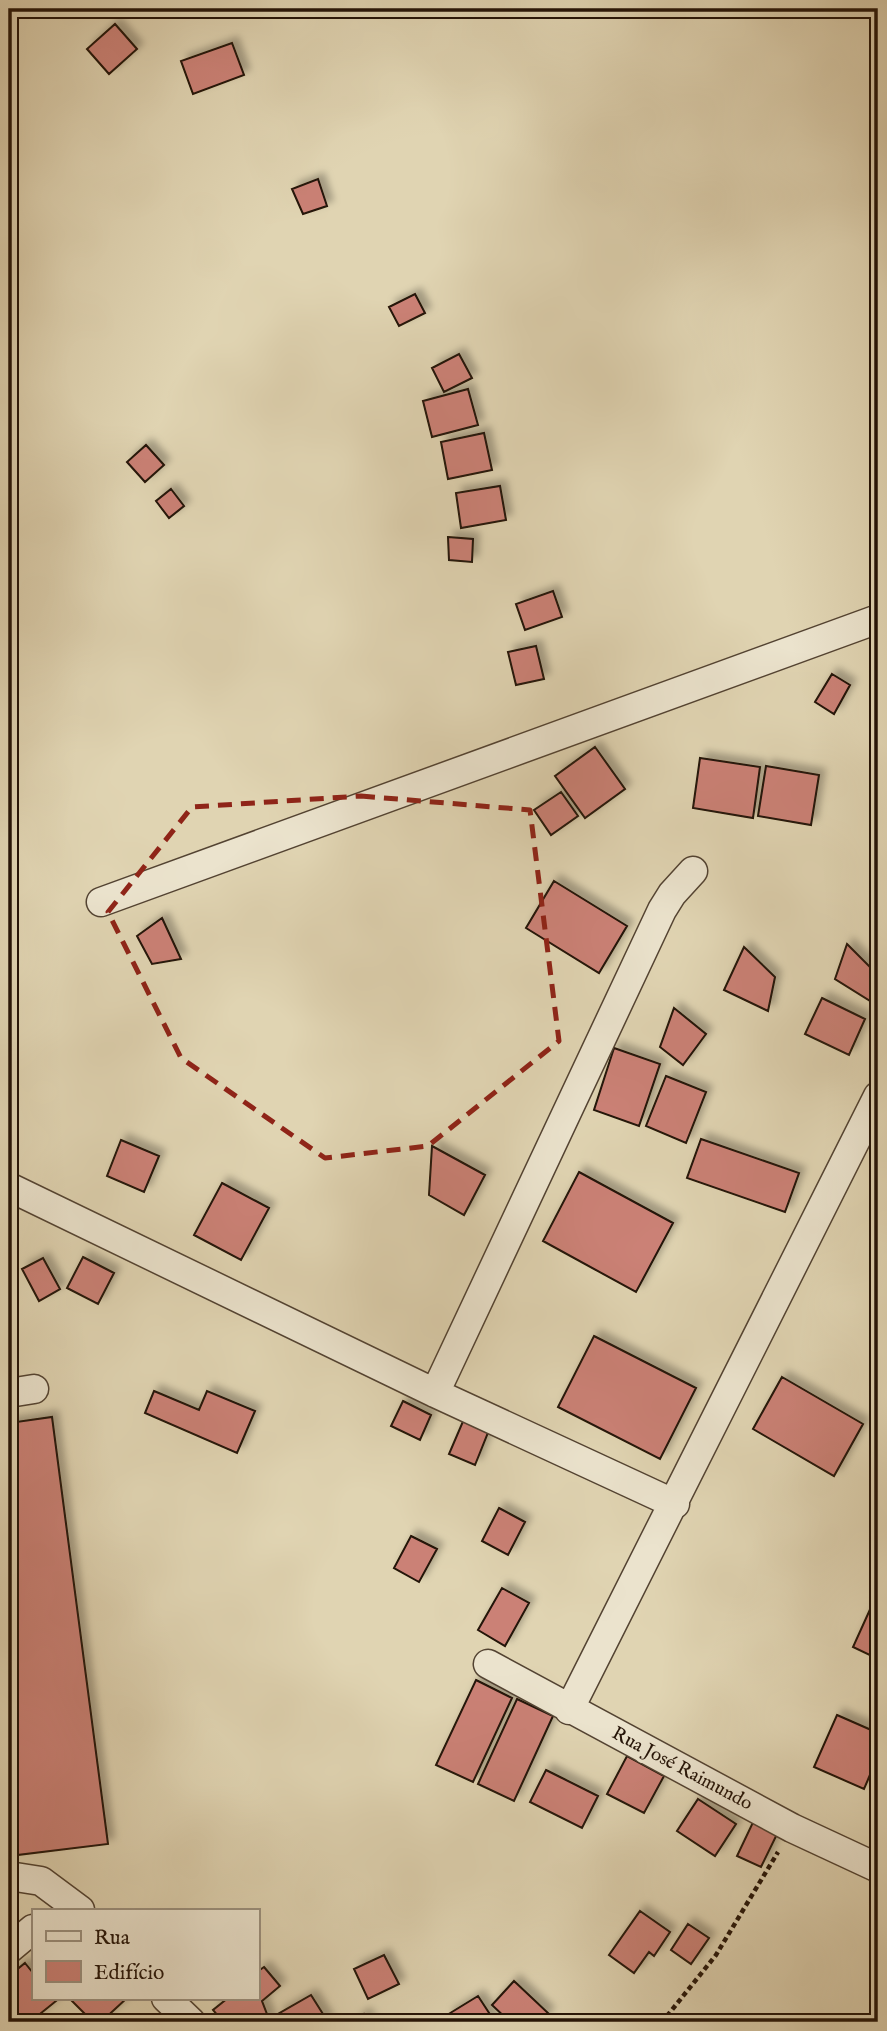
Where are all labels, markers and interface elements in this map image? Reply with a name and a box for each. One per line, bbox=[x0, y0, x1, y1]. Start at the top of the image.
street label: Rua José Raimundo bbox=[607, 1722, 757, 1816]
legend bbox=[32, 1909, 259, 2000]
text: Rua bbox=[94, 1925, 131, 1952]
text: Edifício bbox=[94, 1960, 164, 1987]

